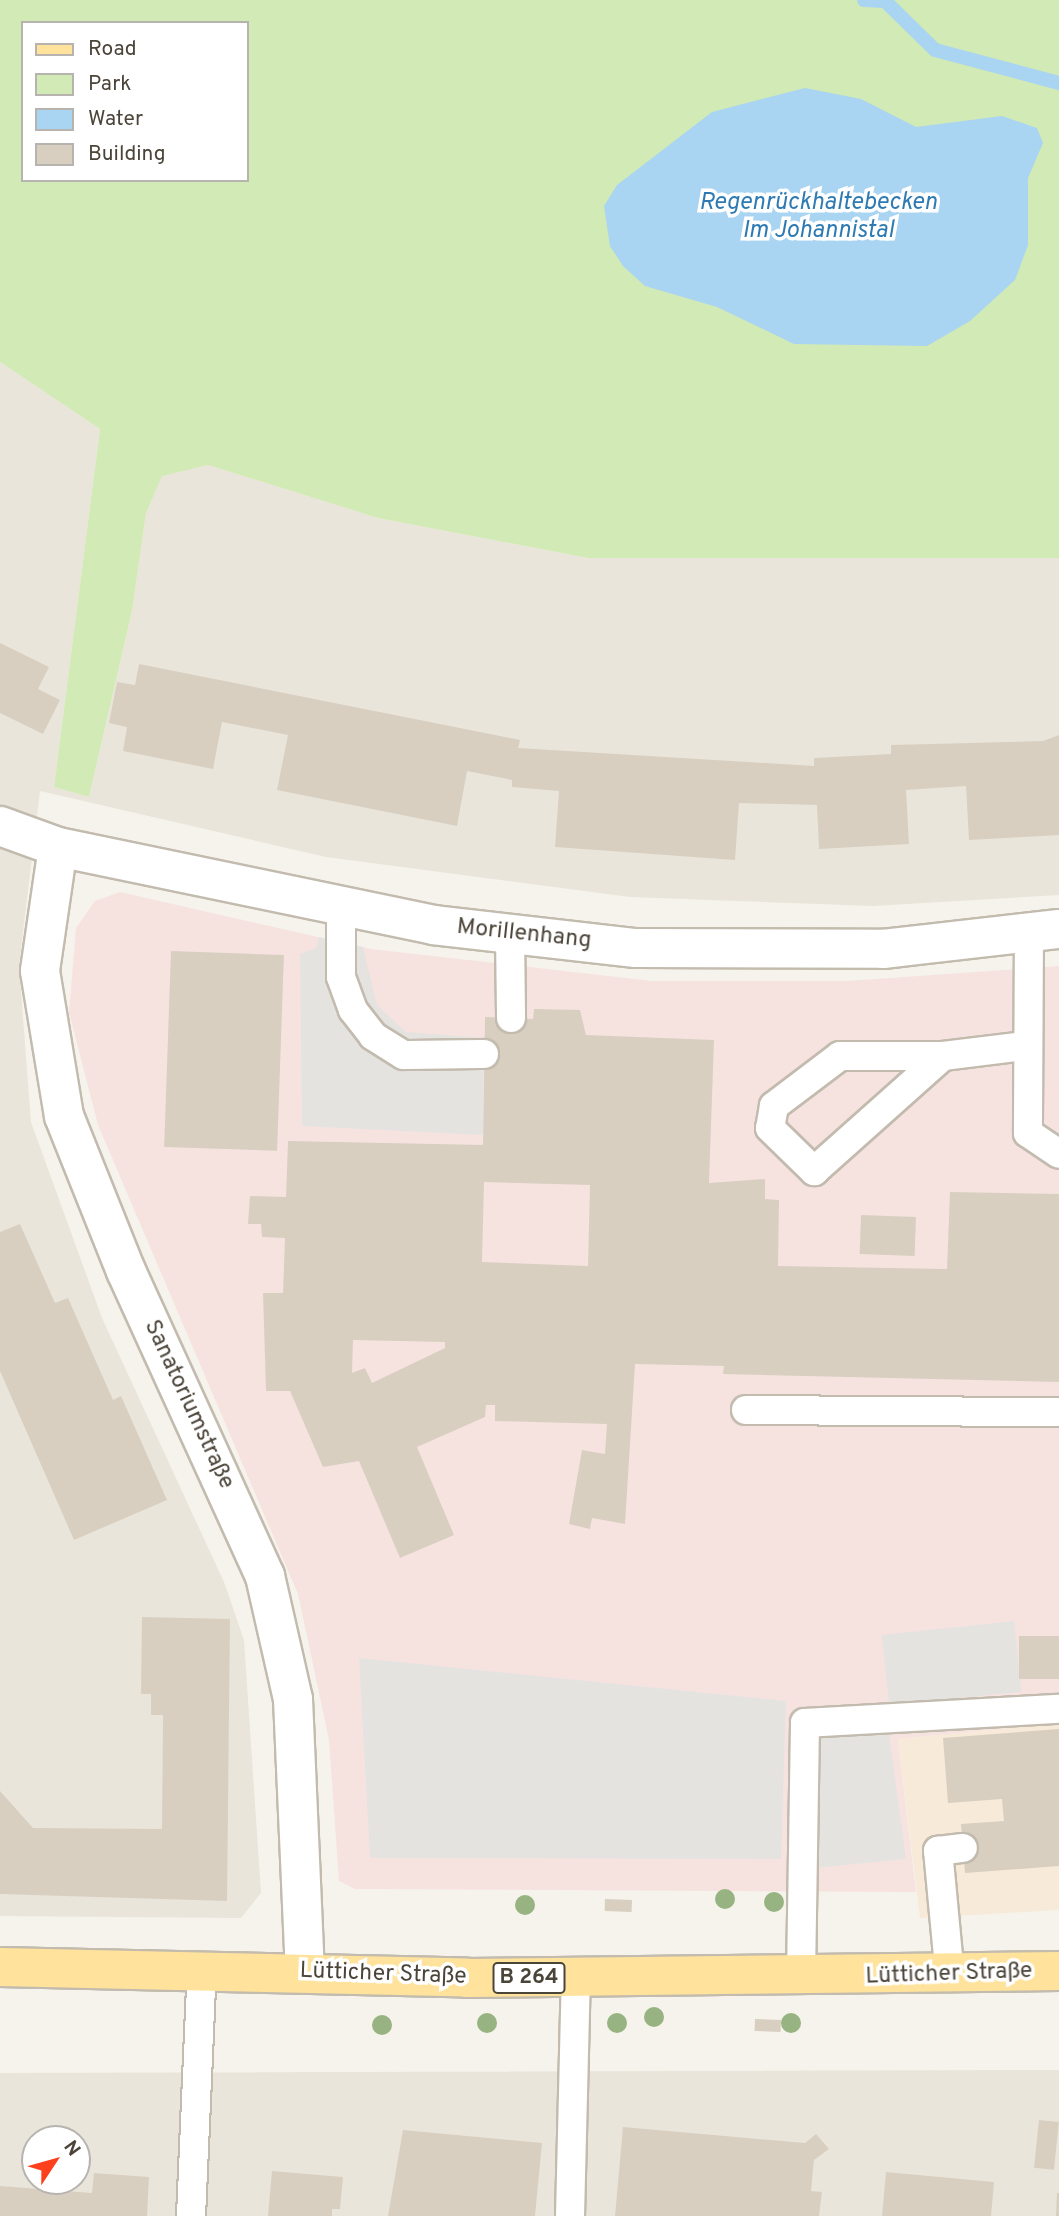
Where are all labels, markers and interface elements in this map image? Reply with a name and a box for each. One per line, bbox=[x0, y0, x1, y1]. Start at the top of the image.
legend bbox=[21, 21, 248, 182]
text: Road bbox=[88, 36, 137, 63]
text: Park bbox=[88, 71, 131, 98]
text: Water bbox=[88, 106, 143, 133]
text: Building bbox=[88, 141, 166, 168]
water label: Regenrückhaltebecken Im Johannistal bbox=[699, 190, 937, 246]
street label: Morillenhang bbox=[455, 914, 593, 956]
street label: Sanatoriumstraße bbox=[137, 1316, 239, 1494]
street label: Lütticher Straße bbox=[299, 1958, 467, 1992]
street label: Lütticher Straße bbox=[865, 1958, 1033, 1992]
road number: B 264 bbox=[492, 1960, 566, 1996]
north arrow bbox=[21, 2125, 91, 2195]
text: N bbox=[58, 2136, 85, 2161]

